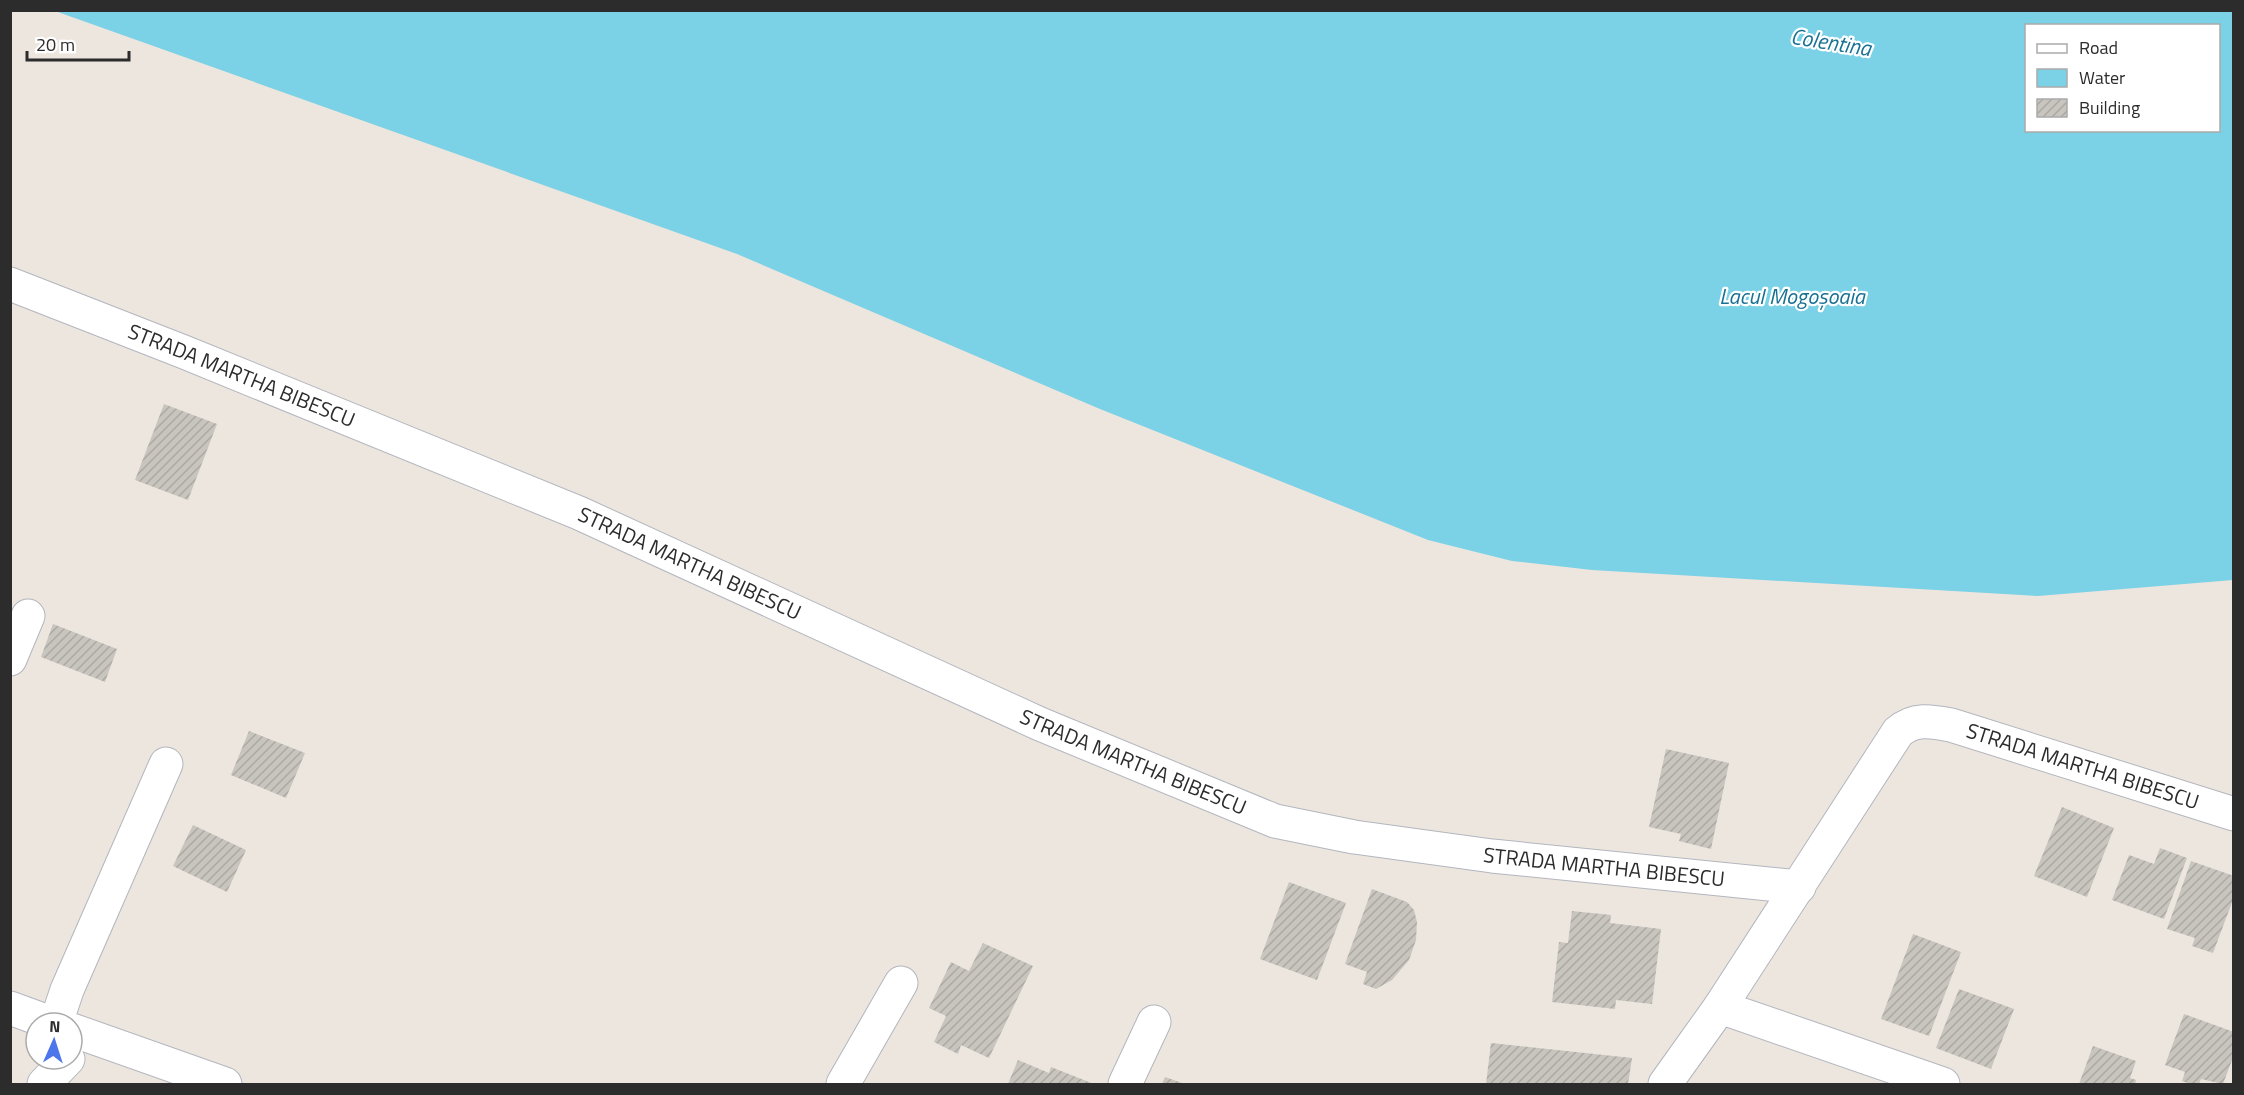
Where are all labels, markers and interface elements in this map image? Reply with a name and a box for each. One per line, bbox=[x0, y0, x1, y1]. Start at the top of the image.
water label: Colentina bbox=[1788, 19, 1876, 65]
scale bar bbox=[27, 24, 129, 62]
legend bbox=[2025, 24, 2220, 132]
text: 20 m bbox=[36, 31, 75, 58]
text: Road bbox=[2079, 34, 2118, 61]
text: Water bbox=[2079, 64, 2125, 91]
text: Building bbox=[2079, 94, 2140, 121]
water label: Lacul Mogoșoaia bbox=[1719, 279, 1867, 313]
street label: STRADA MARTHA BIBESCU bbox=[124, 315, 360, 435]
street label: STRADA MARTHA BIBESCU bbox=[573, 498, 807, 628]
street label: STRADA MARTHA BIBESCU bbox=[1015, 700, 1252, 823]
street label: STRADA MARTHA BIBESCU bbox=[1963, 714, 2203, 817]
street label: STRADA MARTHA BIBESCU bbox=[1481, 838, 1726, 894]
north arrow bbox=[24, 1011, 84, 1071]
text: N bbox=[49, 1014, 61, 1038]

